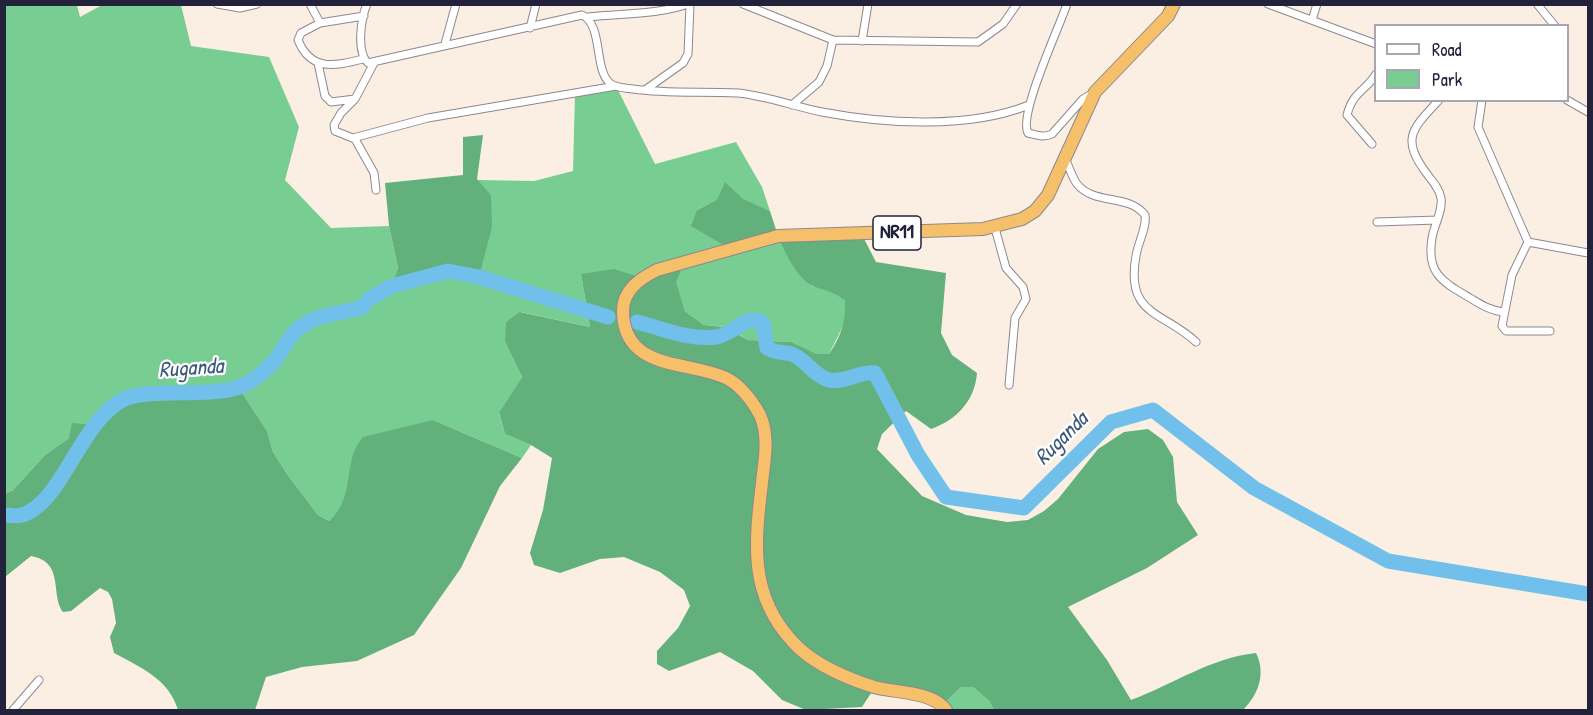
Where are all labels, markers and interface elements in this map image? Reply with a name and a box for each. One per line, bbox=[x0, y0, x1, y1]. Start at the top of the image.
legend bbox=[1374, 24, 1569, 102]
text: Road bbox=[1432, 37, 1462, 62]
text: Park bbox=[1432, 67, 1462, 92]
road number: NR11 bbox=[873, 216, 921, 250]
water label: Ruganda bbox=[158, 354, 224, 384]
water label: Ruganda bbox=[1030, 407, 1094, 471]

